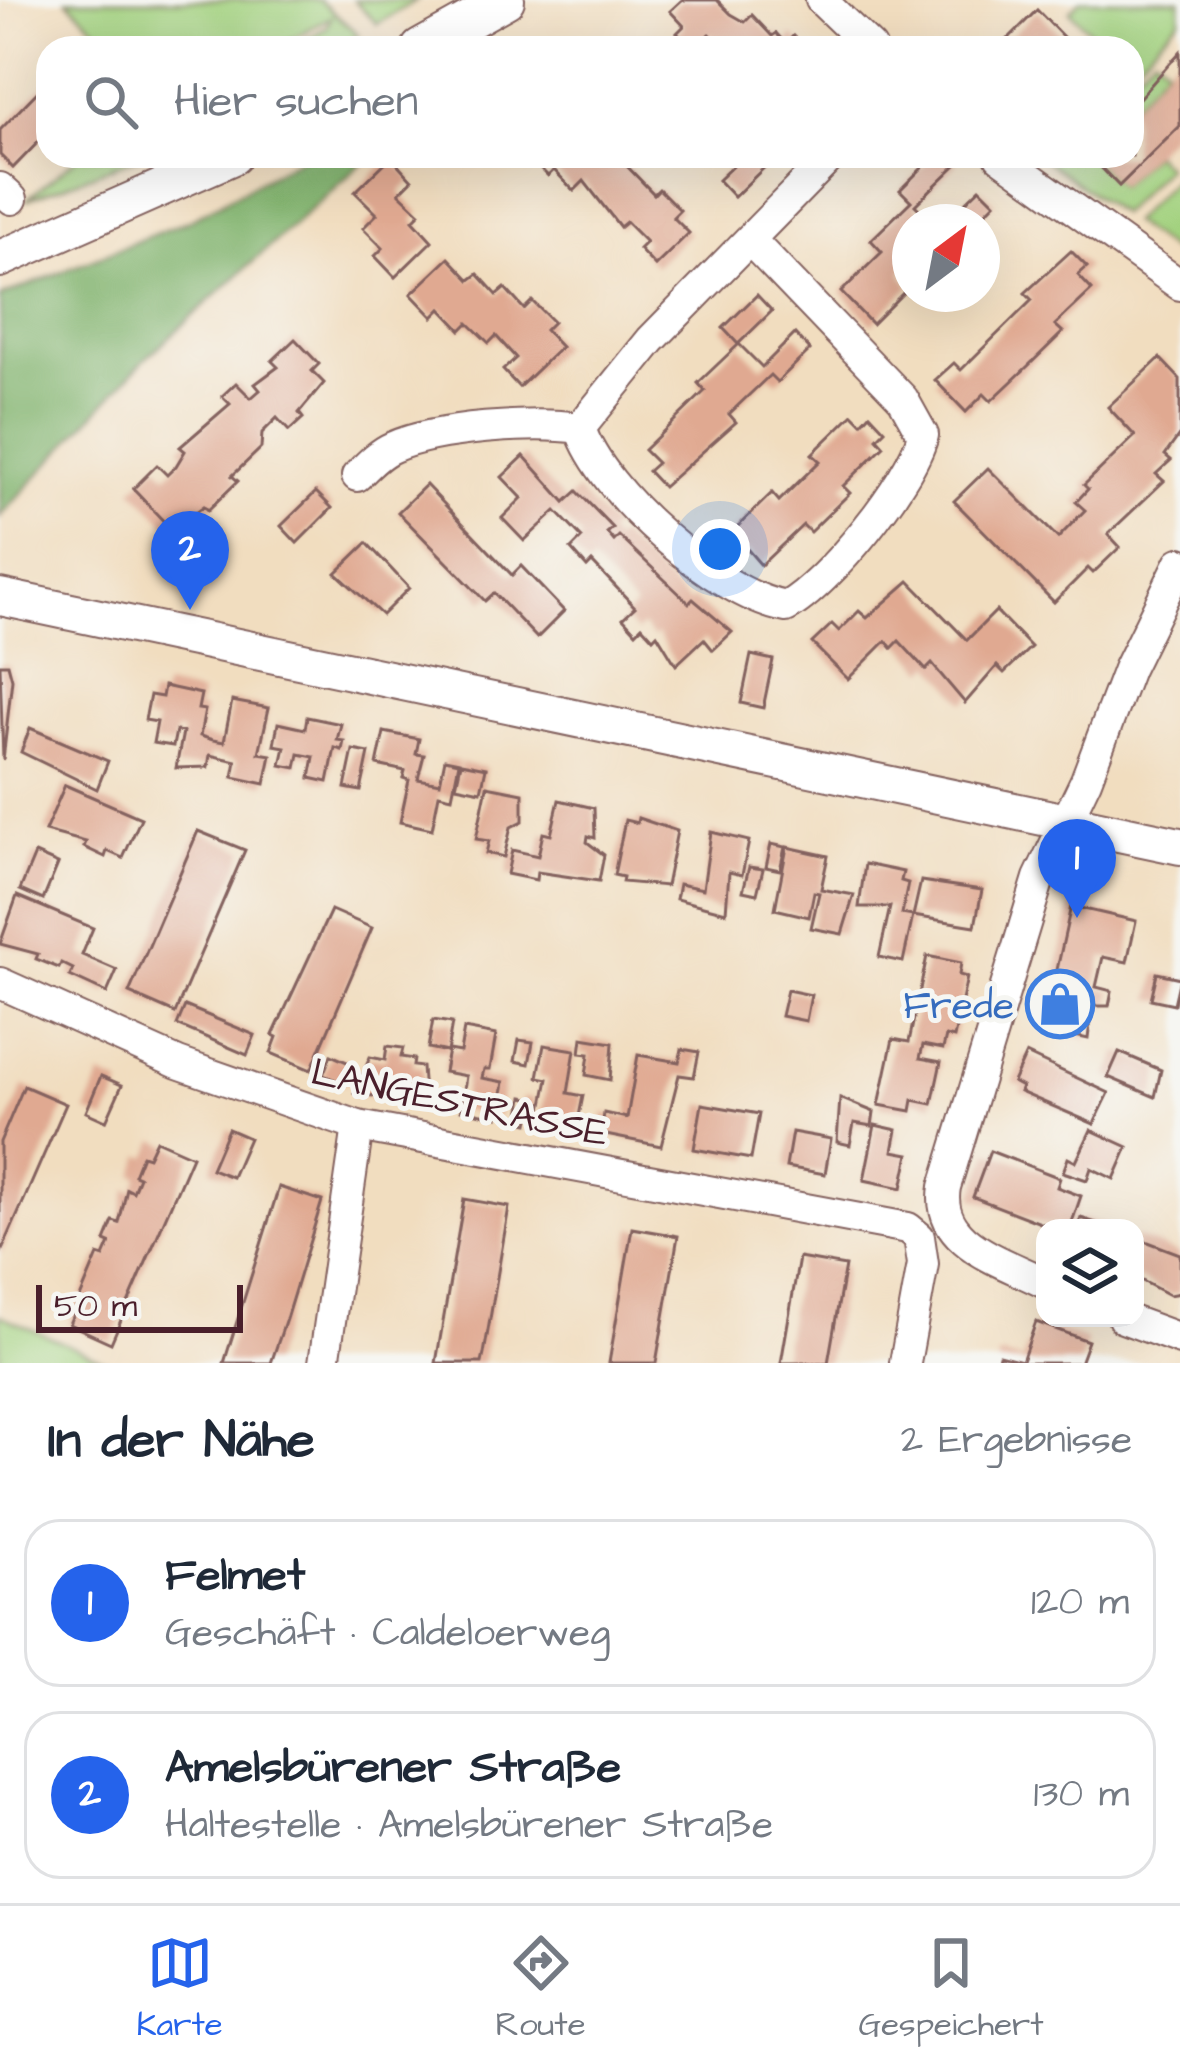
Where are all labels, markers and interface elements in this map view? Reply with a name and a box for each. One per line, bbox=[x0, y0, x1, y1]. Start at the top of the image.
search box bbox=[36, 36, 1144, 168]
icon: search bbox=[78, 69, 144, 135]
text: Hier suchen bbox=[174, 71, 418, 133]
north arrow bbox=[892, 204, 1000, 312]
pin: 2 bbox=[151, 511, 229, 610]
your location bbox=[690, 519, 750, 579]
pin: 1 bbox=[1038, 819, 1116, 918]
shop icon: Frede bbox=[1025, 969, 1095, 1039]
place label: Frede bbox=[903, 980, 1014, 1034]
street label: LANGESTRASSE bbox=[306, 1046, 613, 1162]
map controls bbox=[1036, 1219, 1144, 1327]
button: layers bbox=[1036, 1219, 1144, 1327]
scale bar bbox=[36, 1279, 243, 1332]
text: 50 m bbox=[54, 1283, 137, 1329]
text: In der Nähe bbox=[48, 1406, 315, 1477]
text: 2 Ergebnisse bbox=[901, 1414, 1132, 1468]
text: Felmet bbox=[165, 1545, 305, 1607]
text: 1 bbox=[88, 1576, 93, 1630]
text: 120 m bbox=[1031, 1576, 1129, 1630]
text: Geschäft · Caldeloerweg bbox=[165, 1607, 610, 1661]
text: Amelsbürener Straße bbox=[165, 1737, 621, 1799]
text: 2 bbox=[79, 1768, 101, 1822]
text: 130 m bbox=[1034, 1768, 1129, 1822]
text: Haltestelle · Amelsbürener Straße bbox=[165, 1799, 773, 1853]
tab: Karte bbox=[136, 1930, 223, 2048]
tab: Route bbox=[496, 1930, 586, 2048]
tab: Gespeichert bbox=[858, 1930, 1044, 2048]

